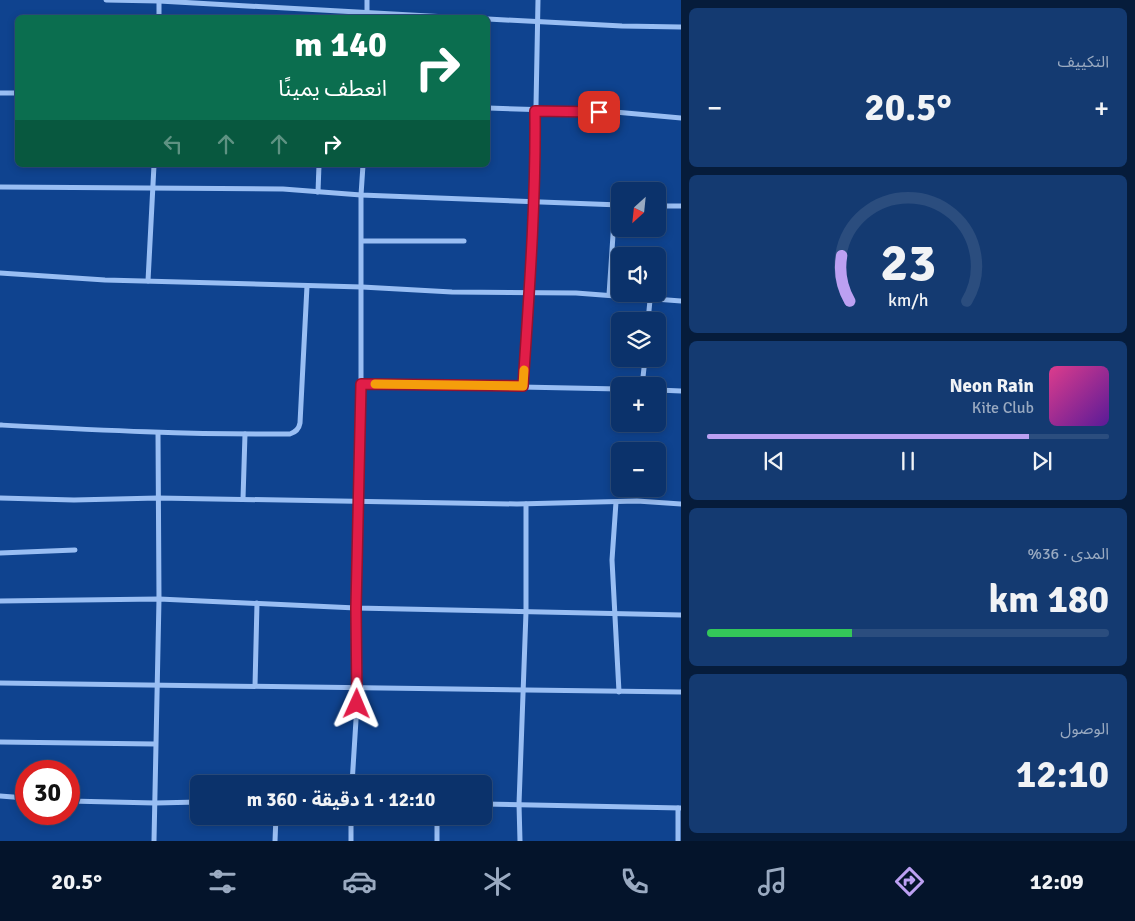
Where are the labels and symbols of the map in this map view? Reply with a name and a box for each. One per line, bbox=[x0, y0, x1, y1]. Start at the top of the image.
pin bbox=[578, 91, 620, 133]
north arrow bbox=[611, 182, 666, 238]
position arrow bbox=[330, 677, 382, 729]
speed limit sign: 30 bbox=[15, 760, 80, 825]

